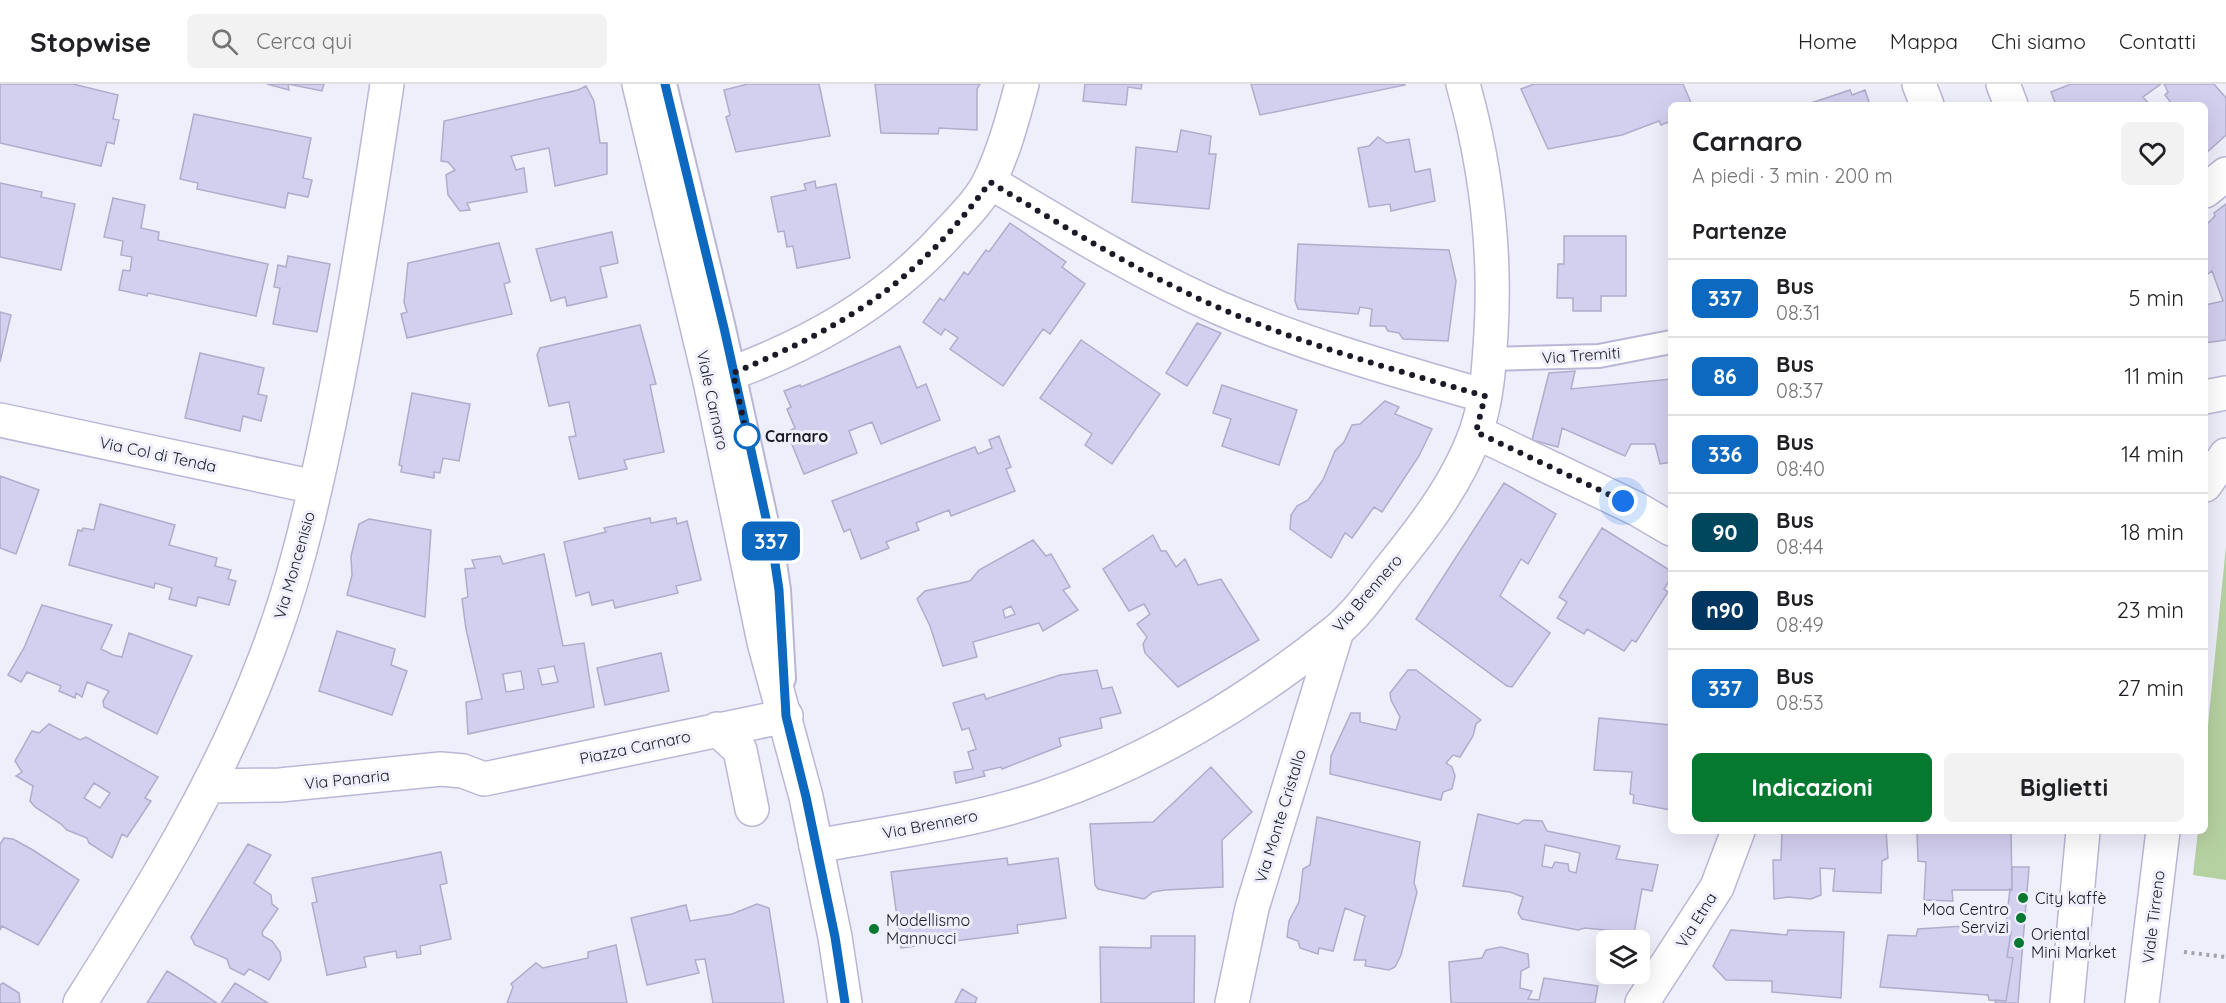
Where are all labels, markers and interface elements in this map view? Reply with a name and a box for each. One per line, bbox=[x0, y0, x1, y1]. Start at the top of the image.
search box bbox=[187, 14, 607, 68]
text: Stopwise bbox=[30, 24, 151, 59]
icon: search bbox=[208, 25, 241, 58]
text: Cerca qui bbox=[256, 27, 352, 55]
text: Home bbox=[1798, 28, 1857, 54]
text: Mappa bbox=[1890, 28, 1958, 54]
text: Chi siamo bbox=[1991, 28, 2086, 54]
text: Contatti bbox=[2119, 28, 2196, 54]
button: heart bbox=[2121, 122, 2184, 185]
text: Carnaro bbox=[1692, 123, 1803, 158]
text: A piedi · 3 min · 200 m bbox=[1692, 163, 1893, 188]
text: Partenze bbox=[1692, 217, 1787, 245]
text: Bus bbox=[1776, 272, 1814, 300]
text: 5 min bbox=[2129, 284, 2184, 312]
text: 337 bbox=[1708, 285, 1742, 311]
text: 08:31 bbox=[1776, 300, 1820, 325]
street label: Via Tremiti bbox=[1541, 342, 1621, 368]
street label: Viale Carnaro bbox=[693, 348, 733, 452]
text: Bus bbox=[1776, 350, 1814, 378]
text: 11 min bbox=[2124, 362, 2184, 390]
text: 86 bbox=[1713, 363, 1737, 389]
text: 08:37 bbox=[1776, 378, 1823, 403]
marker: Carnaro bbox=[734, 423, 760, 449]
place label: Carnaro bbox=[765, 426, 828, 446]
text: Bus bbox=[1776, 428, 1814, 456]
street label: Via Col di Tenda bbox=[98, 432, 218, 476]
text: 14 min bbox=[2121, 440, 2184, 468]
text: 336 bbox=[1708, 441, 1742, 467]
text: 08:40 bbox=[1776, 456, 1825, 481]
your location bbox=[1608, 486, 1638, 516]
text: Bus bbox=[1776, 506, 1814, 534]
street label: Via Moncenisio bbox=[269, 509, 319, 621]
text: 18 min bbox=[2120, 518, 2184, 546]
text: 90 bbox=[1713, 519, 1737, 545]
line badge: 337 bbox=[736, 522, 806, 560]
text: 337 bbox=[754, 528, 788, 554]
text: 08:44 bbox=[1776, 534, 1824, 559]
street label: Via Brennero bbox=[1328, 550, 1406, 636]
text: Bus bbox=[1776, 584, 1814, 612]
text: 23 min bbox=[2117, 596, 2184, 624]
text: n90 bbox=[1706, 597, 1744, 623]
text: 08:49 bbox=[1776, 612, 1824, 637]
text: Bus bbox=[1776, 662, 1814, 690]
text: 27 min bbox=[2117, 674, 2184, 702]
text: 337 bbox=[1708, 675, 1742, 701]
text: 08:53 bbox=[1776, 690, 1824, 715]
street label: Piazza Carnaro bbox=[578, 725, 692, 769]
street label: Via Monte Cristallo bbox=[1250, 747, 1310, 885]
button: Indicazioni bbox=[1692, 753, 1932, 822]
button: Biglietti bbox=[1944, 753, 2184, 822]
street label: Via Panaria bbox=[303, 765, 391, 793]
street label: Via Brennero bbox=[881, 805, 979, 843]
street label: Viale Tirreno bbox=[2137, 869, 2169, 965]
place label: City kaffè bbox=[2035, 888, 2107, 908]
street label: Via Etna bbox=[1671, 889, 1721, 951]
marker: City kaffè bbox=[2016, 891, 2030, 905]
place label: Moa Centro Servizi bbox=[1922, 899, 2009, 937]
place label: Modellismo Mannucci bbox=[886, 910, 970, 948]
marker: Moa Centro Servizi bbox=[2014, 911, 2028, 925]
marker: Modellismo Mannucci bbox=[867, 922, 881, 936]
place label: Oriental Mini Market bbox=[2031, 924, 2116, 962]
map controls bbox=[1596, 930, 1650, 984]
button: layers bbox=[1596, 930, 1650, 984]
marker: Oriental Mini Market bbox=[2012, 936, 2026, 950]

